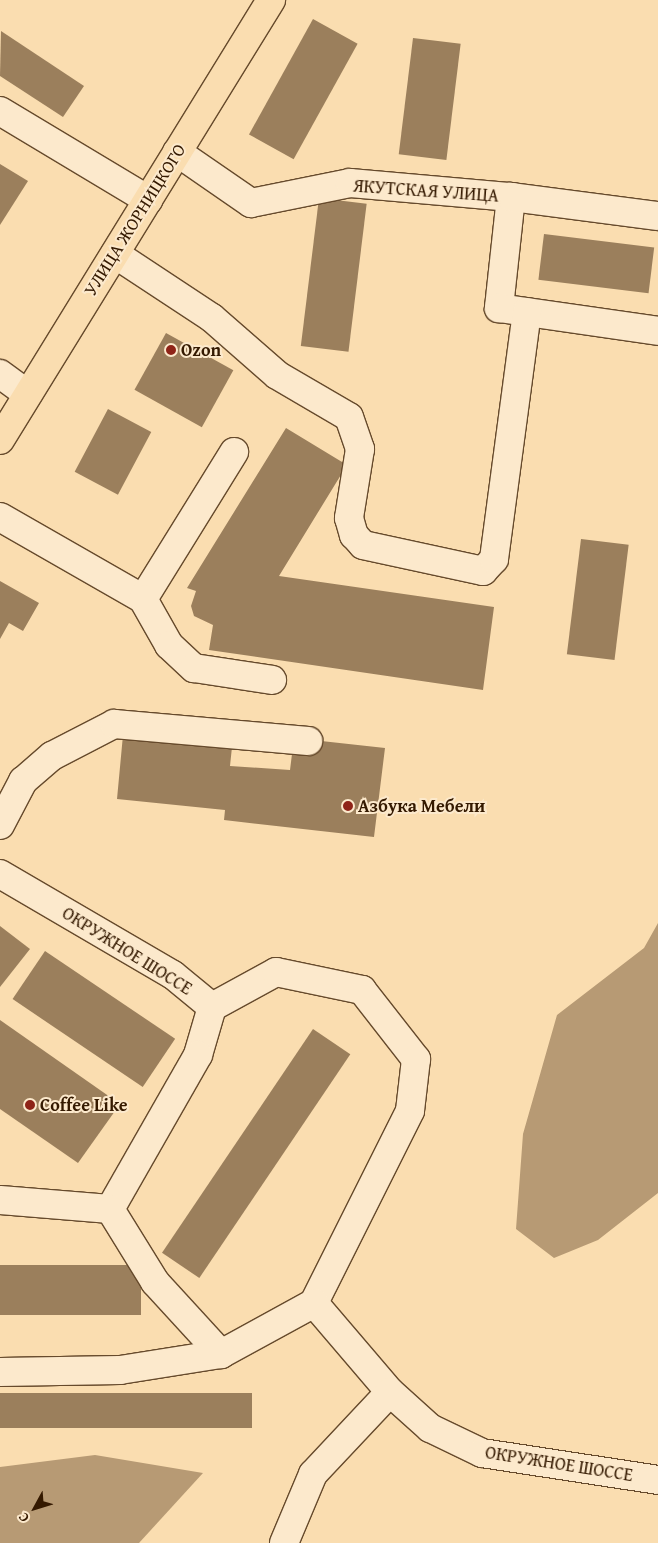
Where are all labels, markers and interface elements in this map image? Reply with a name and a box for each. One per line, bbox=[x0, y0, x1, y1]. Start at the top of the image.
street label: УЛИЦА ЖОРНИЦКОГО bbox=[79, 140, 191, 300]
street label: ЯКУТСКАЯ УЛИЦА bbox=[352, 175, 500, 207]
place label: Ozon bbox=[181, 339, 221, 361]
marker: Ozon bbox=[165, 344, 177, 356]
place label: Азбука Мебели bbox=[358, 795, 485, 817]
marker: Азбука Мебели bbox=[342, 800, 354, 812]
street label: ОКРУЖНОЕ ШОССЕ bbox=[58, 902, 196, 1000]
place label: Coffee Like bbox=[40, 1094, 128, 1116]
marker: Coffee Like bbox=[24, 1099, 36, 1111]
street label: ОКРУЖНОЕ ШОССЕ bbox=[484, 1442, 634, 1486]
north arrow bbox=[10, 1483, 60, 1533]
text: С bbox=[13, 1508, 34, 1527]

